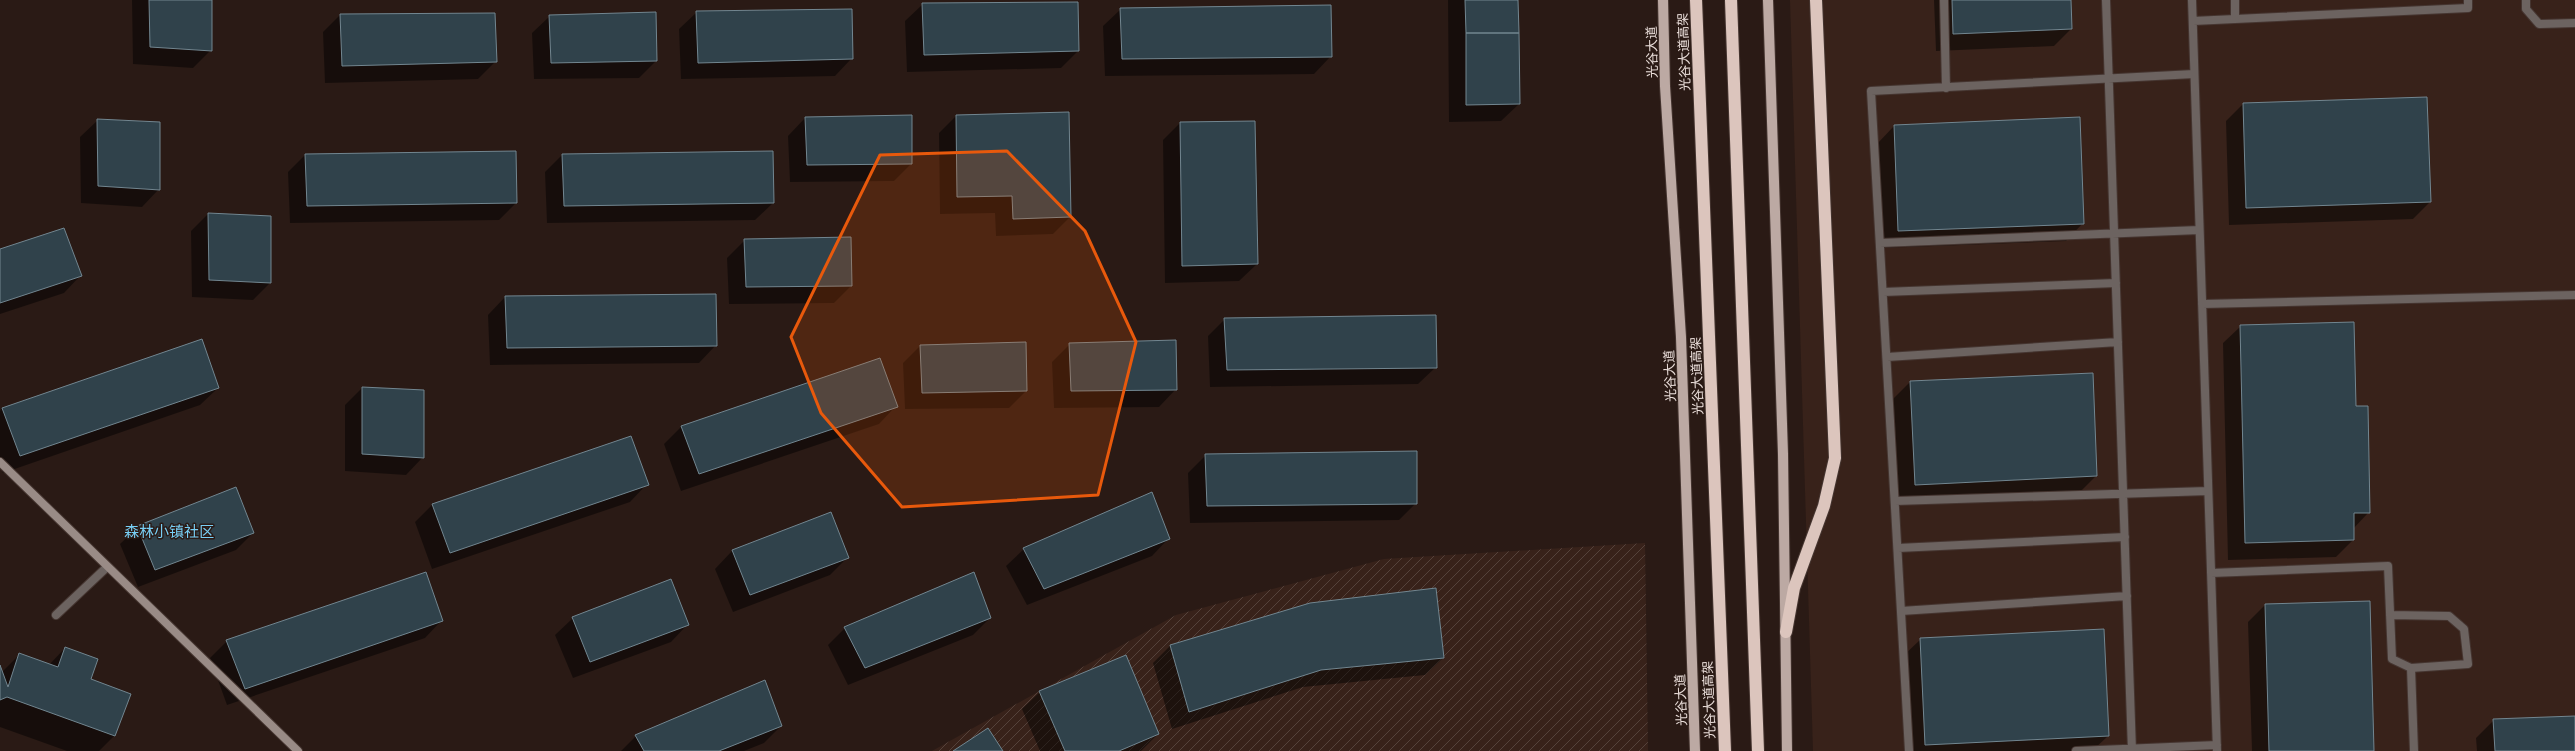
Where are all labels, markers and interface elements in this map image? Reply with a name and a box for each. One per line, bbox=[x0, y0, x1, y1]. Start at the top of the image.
street label: 光谷大道高架 bbox=[1675, 13, 1693, 91]
street label: 光谷大道 bbox=[1644, 26, 1660, 78]
street label: 光谷大道高架 bbox=[1688, 337, 1706, 415]
street label: 光谷大道 bbox=[1662, 350, 1678, 402]
district label: 森林小镇社区 bbox=[124, 524, 214, 540]
street label: 光谷大道高架 bbox=[1700, 661, 1718, 739]
street label: 光谷大道 bbox=[1673, 674, 1689, 726]

